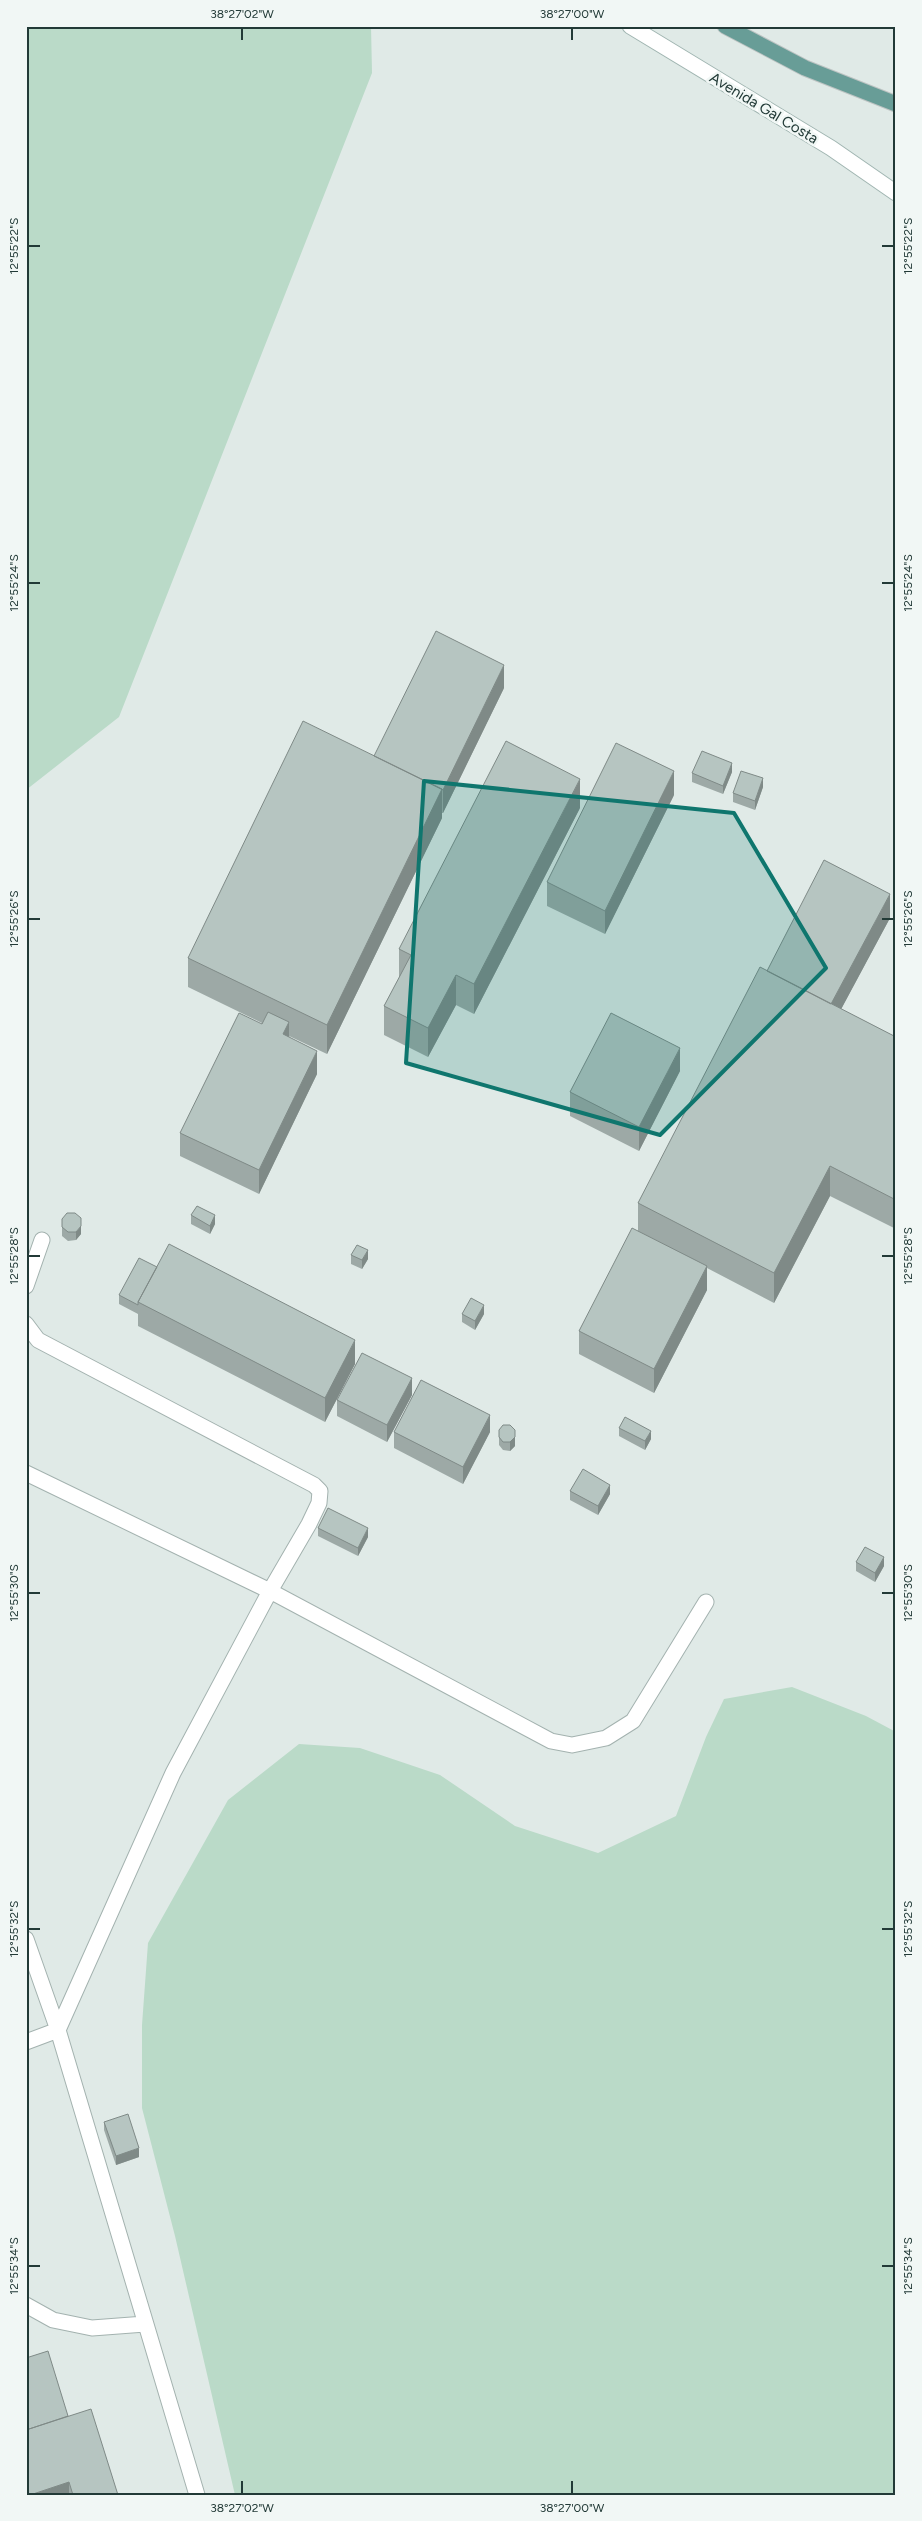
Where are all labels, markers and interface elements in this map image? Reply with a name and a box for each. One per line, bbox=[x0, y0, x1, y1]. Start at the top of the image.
text: 38°27'02"W bbox=[210, 7, 274, 21]
text: 38°27'00"W bbox=[540, 7, 605, 21]
street label: Avenida Gal Costa bbox=[706, 68, 822, 148]
text: 12°55'22"S bbox=[7, 218, 21, 274]
text: 12°55'22"S bbox=[901, 218, 915, 274]
text: 12°55'24"S bbox=[7, 554, 21, 612]
text: 12°55'24"S bbox=[901, 554, 915, 612]
text: 12°55'26"S bbox=[7, 890, 21, 948]
text: 12°55'26"S bbox=[901, 890, 915, 948]
text: 12°55'28"S bbox=[7, 1227, 21, 1285]
text: 12°55'28"S bbox=[901, 1227, 915, 1285]
text: 12°55'30"S bbox=[7, 1564, 21, 1622]
text: 12°55'30"S bbox=[901, 1564, 915, 1622]
text: 12°55'32"S bbox=[7, 1901, 21, 1957]
text: 12°55'32"S bbox=[901, 1901, 915, 1957]
text: 12°55'34"S bbox=[7, 2237, 21, 2295]
text: 12°55'34"S bbox=[901, 2237, 915, 2295]
text: 38°27'02"W bbox=[210, 2501, 274, 2515]
text: 38°27'00"W bbox=[540, 2501, 605, 2515]

